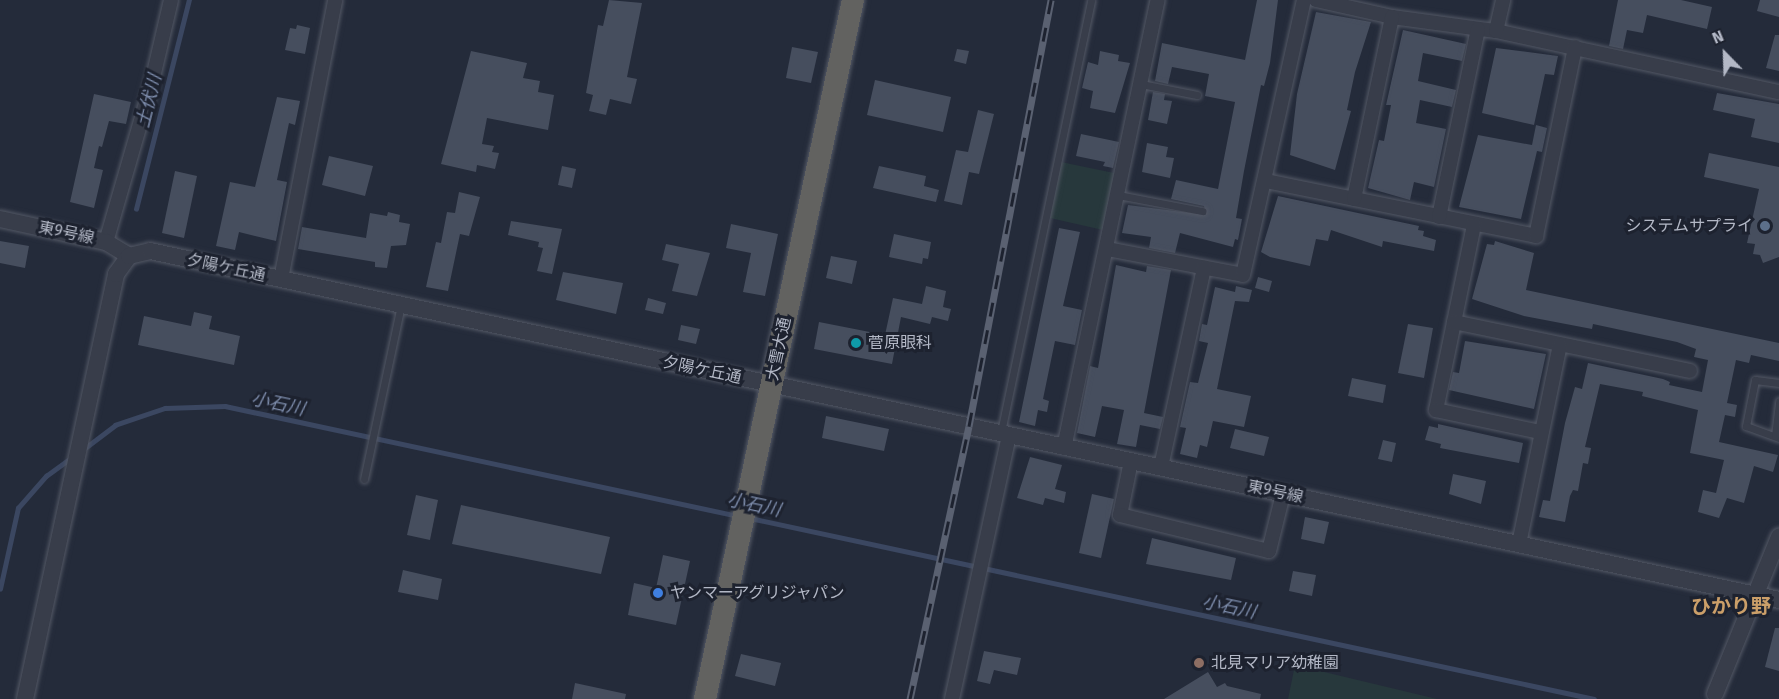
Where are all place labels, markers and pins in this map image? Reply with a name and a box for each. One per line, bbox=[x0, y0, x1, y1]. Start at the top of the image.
place label: システムサプライ bbox=[1625, 216, 1753, 236]
marker: システムサプライ bbox=[1758, 219, 1772, 233]
place label: 菅原眼科 bbox=[868, 333, 932, 353]
marker: 菅原眼科 bbox=[849, 336, 863, 350]
place label: ヤンマーアグリジャパン bbox=[670, 583, 846, 603]
marker: ヤンマーアグリジャパン bbox=[651, 586, 665, 600]
place label: 北見マリア幼稚園 bbox=[1211, 653, 1339, 673]
marker: 北見マリア幼稚園 bbox=[1192, 656, 1206, 670]

